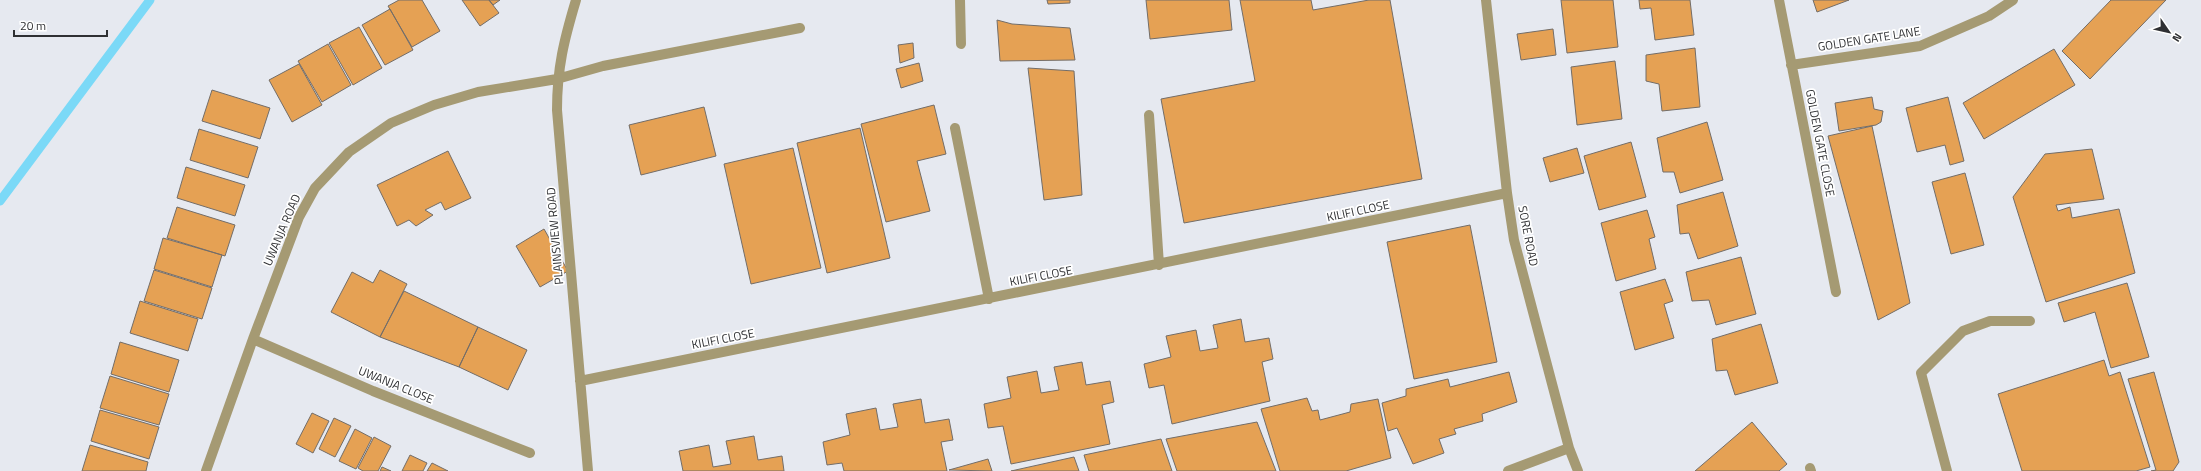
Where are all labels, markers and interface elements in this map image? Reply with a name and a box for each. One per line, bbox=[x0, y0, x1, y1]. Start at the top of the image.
scale bar bbox=[14, 12, 107, 38]
north arrow bbox=[2149, 12, 2189, 52]
text: 20 m bbox=[20, 16, 46, 35]
street label: GOLDEN GATE LANE bbox=[1816, 21, 1922, 56]
text: N bbox=[2169, 30, 2186, 45]
street label: GOLDEN GATE CLOSE bbox=[1801, 88, 1840, 198]
street label: PLAINSVIEW ROAD bbox=[541, 186, 568, 285]
street label: UWANJA ROAD bbox=[258, 191, 305, 269]
street label: KILIFI CLOSE bbox=[1325, 195, 1391, 226]
street label: SORE ROAD bbox=[1513, 204, 1544, 268]
street label: KILIFI CLOSE bbox=[1008, 260, 1074, 291]
street label: KILIFI CLOSE bbox=[690, 323, 756, 354]
street label: UWANJA CLOSE bbox=[356, 361, 437, 408]

